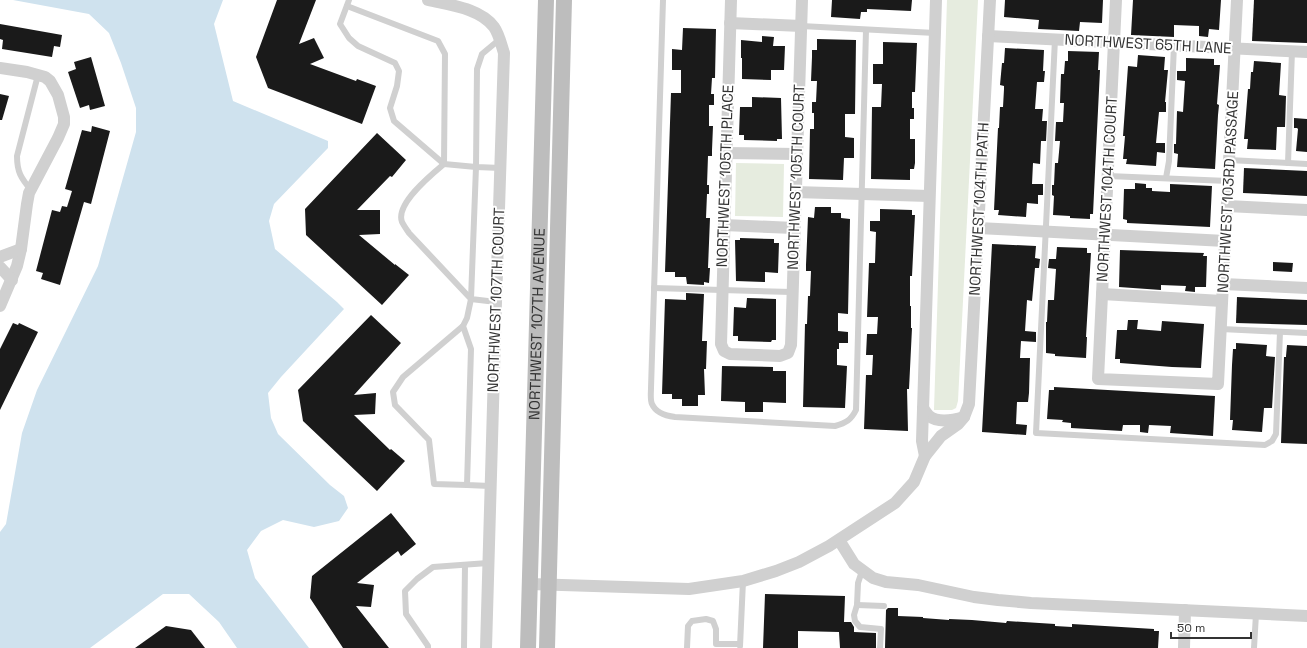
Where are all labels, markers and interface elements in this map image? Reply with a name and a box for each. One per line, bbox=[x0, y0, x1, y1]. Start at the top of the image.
street label: NORTHWEST 65TH LANE bbox=[1064, 30, 1232, 57]
street label: NORTHWEST 105TH PLACE bbox=[712, 84, 737, 268]
street label: NORTHWEST 105TH COURT bbox=[783, 84, 808, 270]
street label: NORTHWEST 103RD PASSAGE bbox=[1213, 90, 1242, 294]
street label: NORTHWEST 104TH COURT bbox=[1092, 95, 1121, 282]
street label: NORTHWEST 104TH PATH bbox=[964, 122, 993, 296]
street label: NORTHWEST 107TH COURT bbox=[483, 207, 508, 393]
street label: NORTHWEST 107TH AVENUE bbox=[524, 228, 549, 420]
scale bar bbox=[1171, 614, 1251, 640]
text: 50 m bbox=[1177, 620, 1205, 636]

